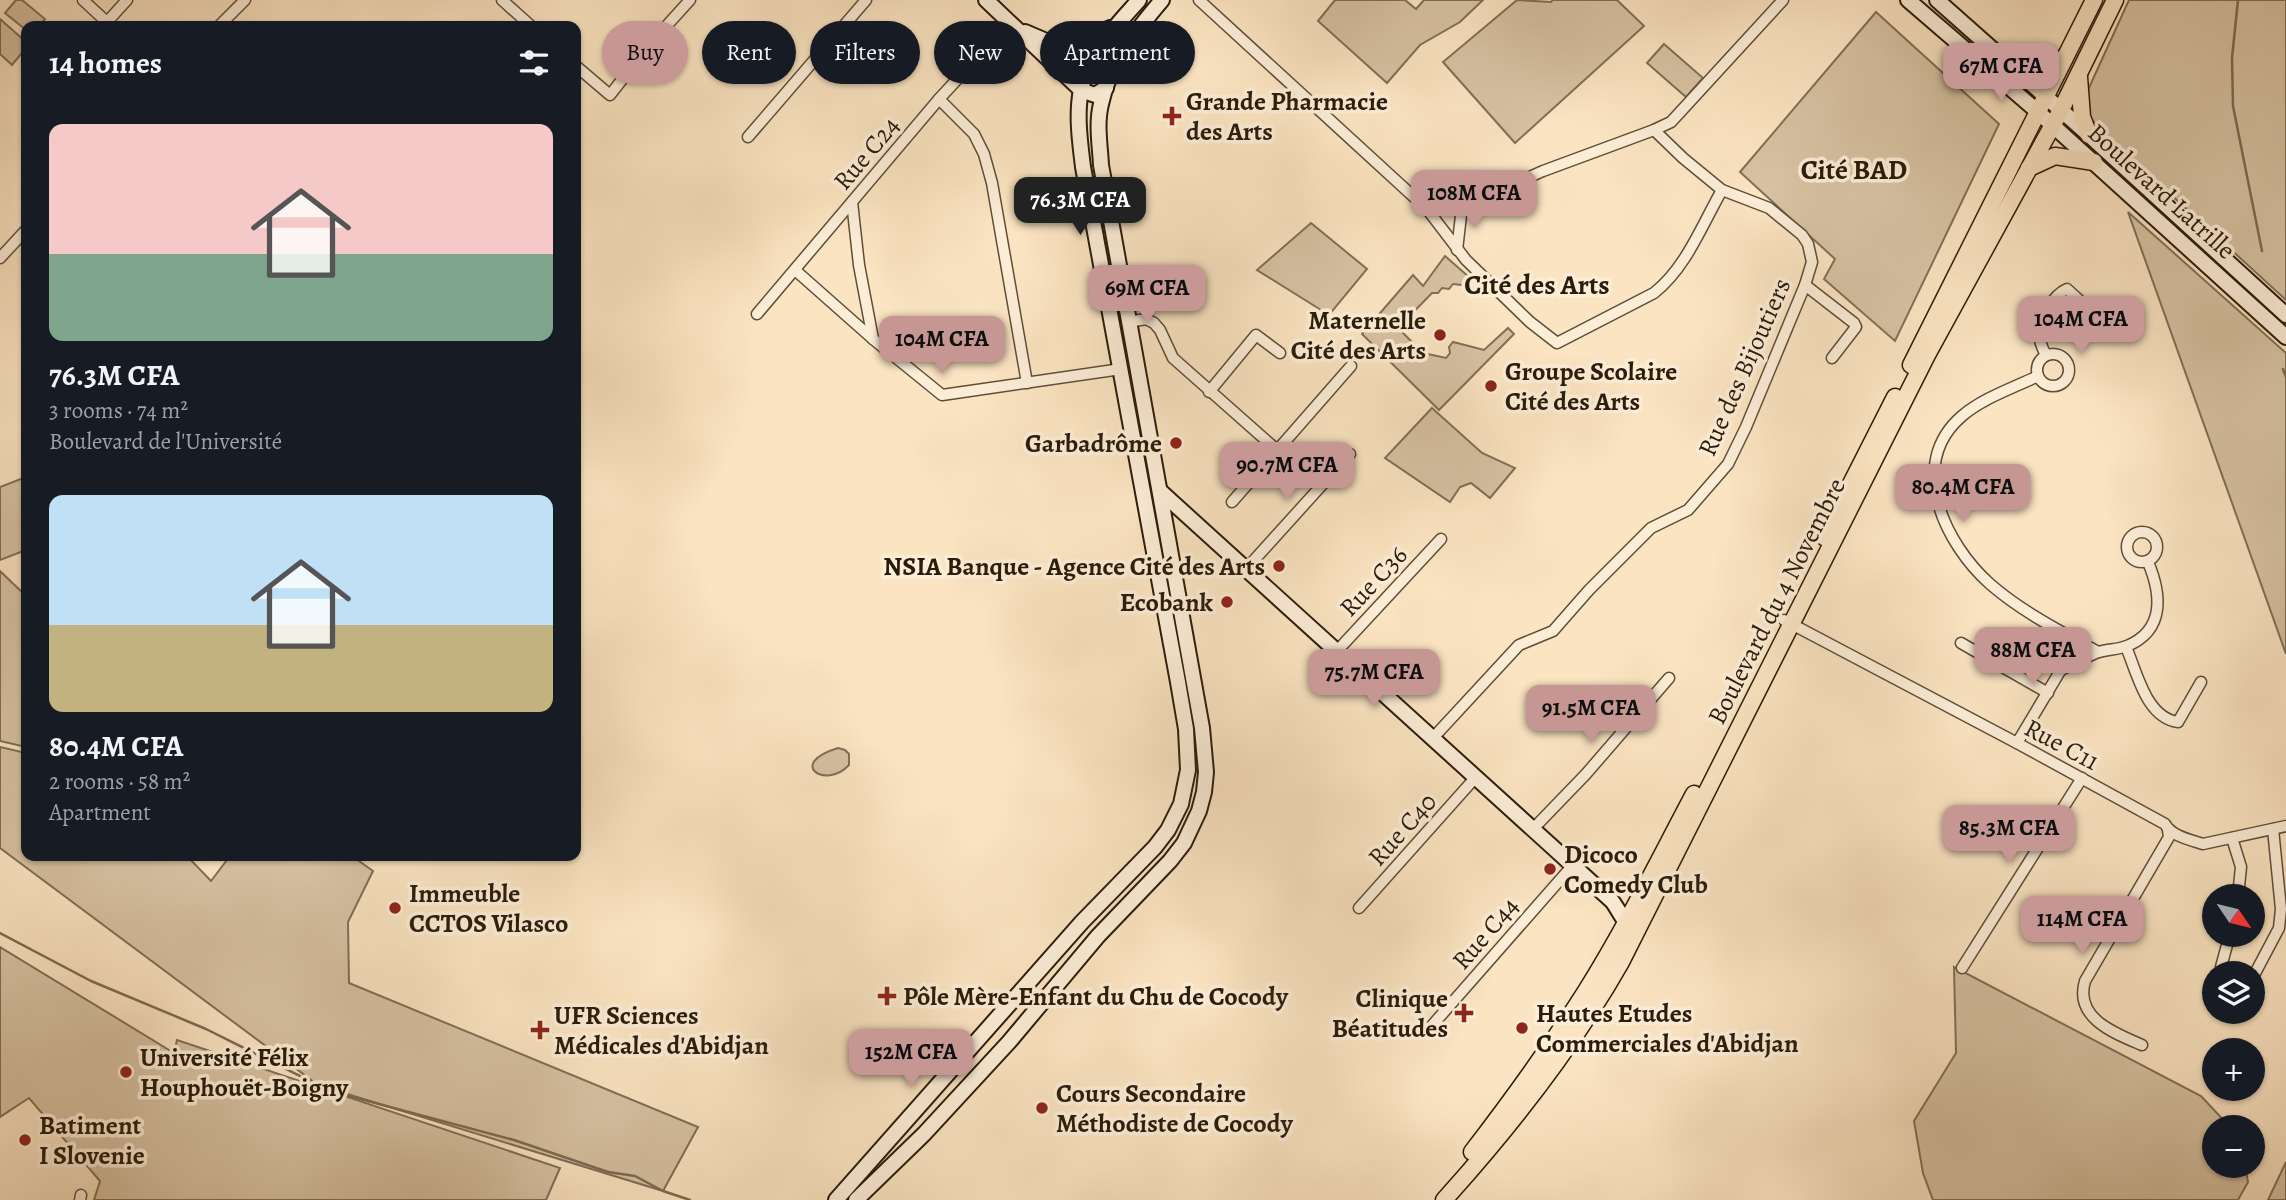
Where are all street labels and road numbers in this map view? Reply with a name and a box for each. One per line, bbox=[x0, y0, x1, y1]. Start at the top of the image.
street label: Rue C24 bbox=[825, 109, 908, 198]
street label: Boulevard Latrille bbox=[2080, 116, 2243, 267]
street label: Rue des Bijoutiers bbox=[1690, 273, 1799, 462]
street label: Boulevard du 4 Novembre bbox=[1699, 472, 1854, 730]
street label: Rue C36 bbox=[1332, 538, 1415, 624]
street label: Rue C11 bbox=[2018, 710, 2105, 779]
street label: Rue C40 bbox=[1360, 785, 1445, 874]
street label: Rue C44 bbox=[1444, 889, 1527, 977]

